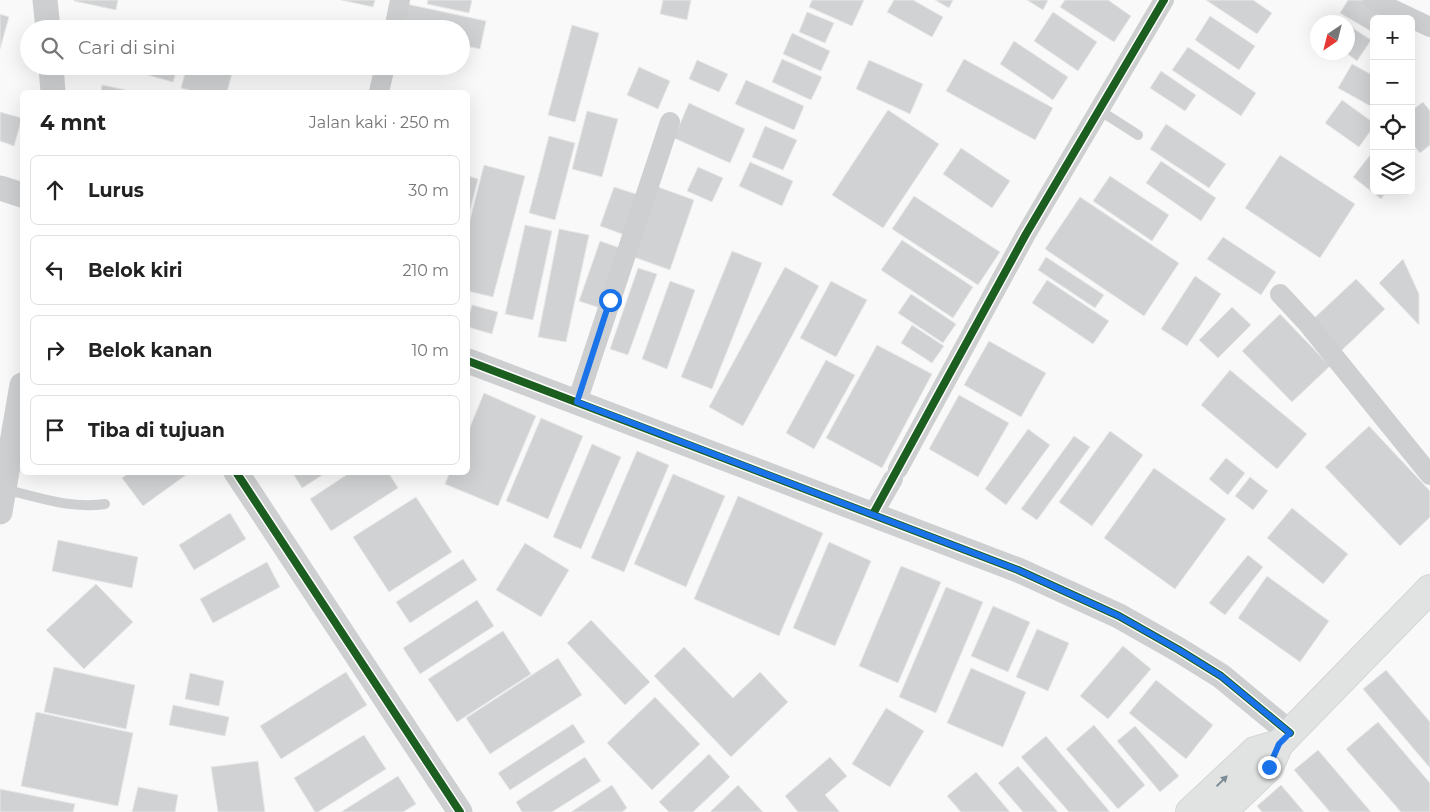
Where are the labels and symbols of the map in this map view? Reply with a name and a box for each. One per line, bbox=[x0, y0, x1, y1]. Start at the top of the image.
north arrow bbox=[1310, 15, 1355, 60]
route start bbox=[599, 289, 622, 312]
route end bbox=[1258, 756, 1281, 779]
one-way arrow bbox=[1216, 775, 1228, 787]

